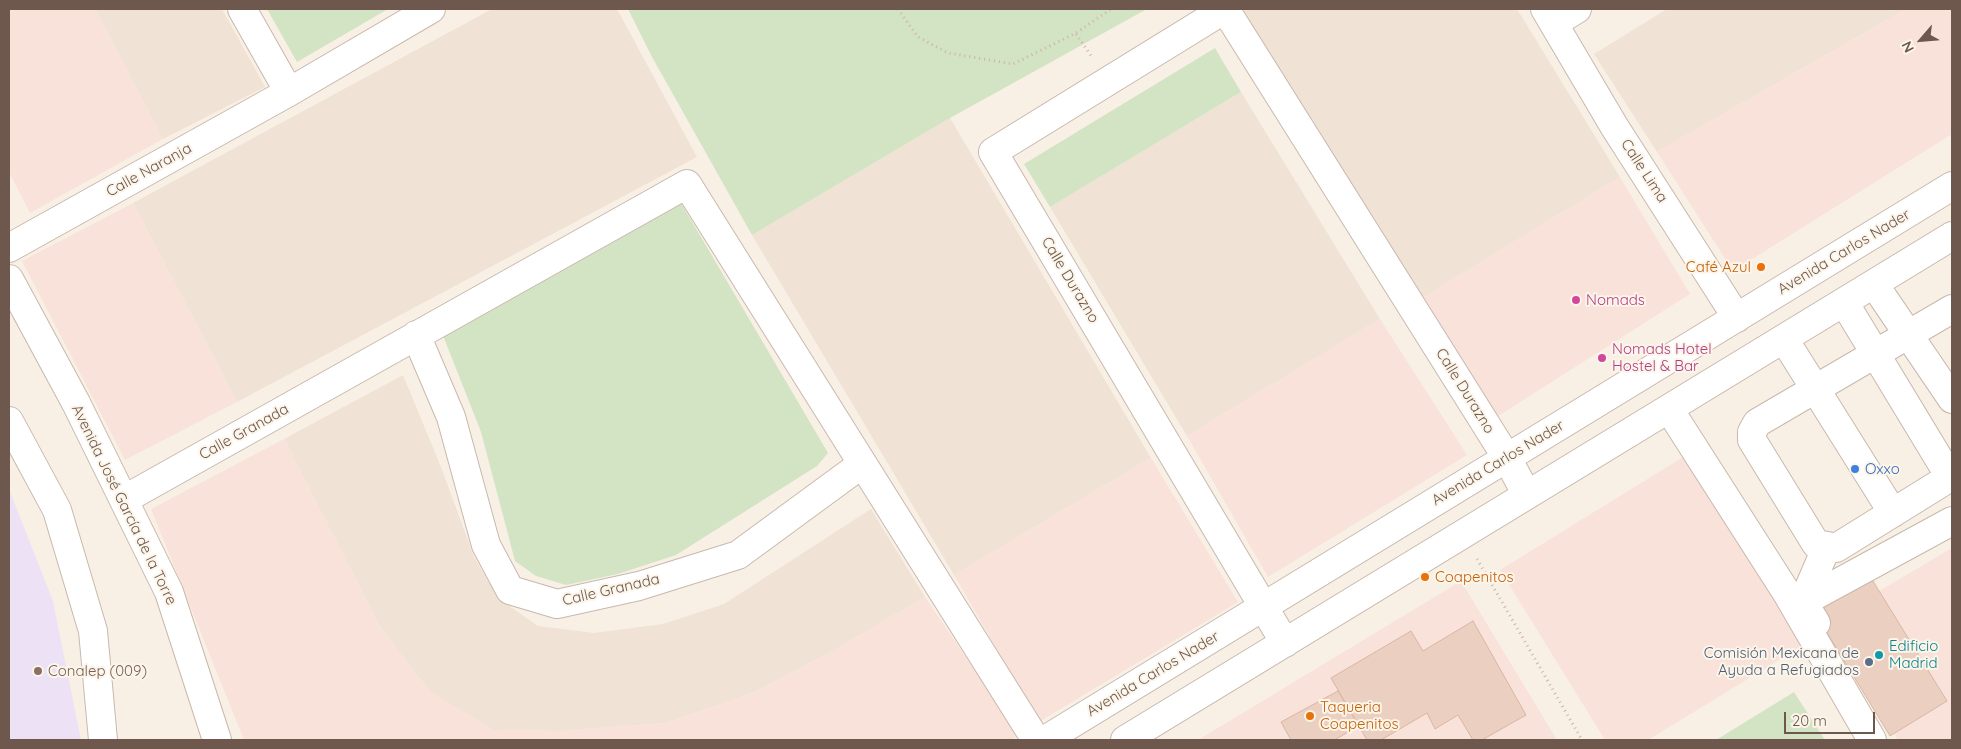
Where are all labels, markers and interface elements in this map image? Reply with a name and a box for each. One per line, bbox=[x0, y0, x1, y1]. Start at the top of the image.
north arrow bbox=[1896, 15, 1946, 65]
text: N bbox=[1897, 38, 1918, 55]
street label: Calle Lima bbox=[1617, 136, 1671, 206]
street label: Calle Naranja bbox=[103, 139, 195, 201]
street label: Avenida Carlos Nader bbox=[1775, 205, 1913, 299]
street label: Calle Durazno bbox=[1037, 234, 1103, 326]
place label: Café Azul bbox=[1686, 258, 1751, 276]
marker: Café Azul bbox=[1755, 261, 1767, 273]
place label: Nomads bbox=[1586, 291, 1645, 309]
marker: Nomads bbox=[1570, 294, 1582, 306]
place label: Nomads Hotel Hostel & Bar bbox=[1612, 340, 1712, 375]
street label: Calle Durazno bbox=[1432, 345, 1498, 437]
marker: Nomads Hotel Hostel & Bar bbox=[1596, 352, 1608, 364]
street label: Calle Granada bbox=[196, 400, 292, 464]
street label: Avenida José García de la Torre bbox=[68, 402, 180, 608]
street label: Avenida Carlos Nader bbox=[1429, 416, 1567, 510]
place label: Oxxo bbox=[1865, 460, 1900, 478]
marker: Oxxo bbox=[1849, 463, 1861, 475]
place label: Coapenitos bbox=[1435, 568, 1513, 586]
street label: Calle Granada bbox=[561, 570, 661, 610]
marker: Coapenitos bbox=[1419, 571, 1431, 583]
street label: Avenida Carlos Nader bbox=[1084, 627, 1222, 721]
place label: Edificio Madrid bbox=[1889, 637, 1938, 672]
place label: Comisión Mexicana de Ayuda a Refugiados bbox=[1704, 644, 1859, 679]
marker: Edificio Madrid bbox=[1873, 649, 1885, 661]
marker: Comisión Mexicana de Ayuda a Refugiados bbox=[1863, 656, 1875, 668]
place label: Conalep (009) bbox=[48, 662, 147, 680]
marker: Conalep (009) bbox=[32, 665, 44, 677]
place label: Taqueria Coapenitos bbox=[1320, 698, 1398, 733]
scale bar bbox=[1786, 702, 1877, 734]
marker: Taqueria Coapenitos bbox=[1304, 710, 1316, 722]
text: 20 m bbox=[1792, 711, 1827, 730]

